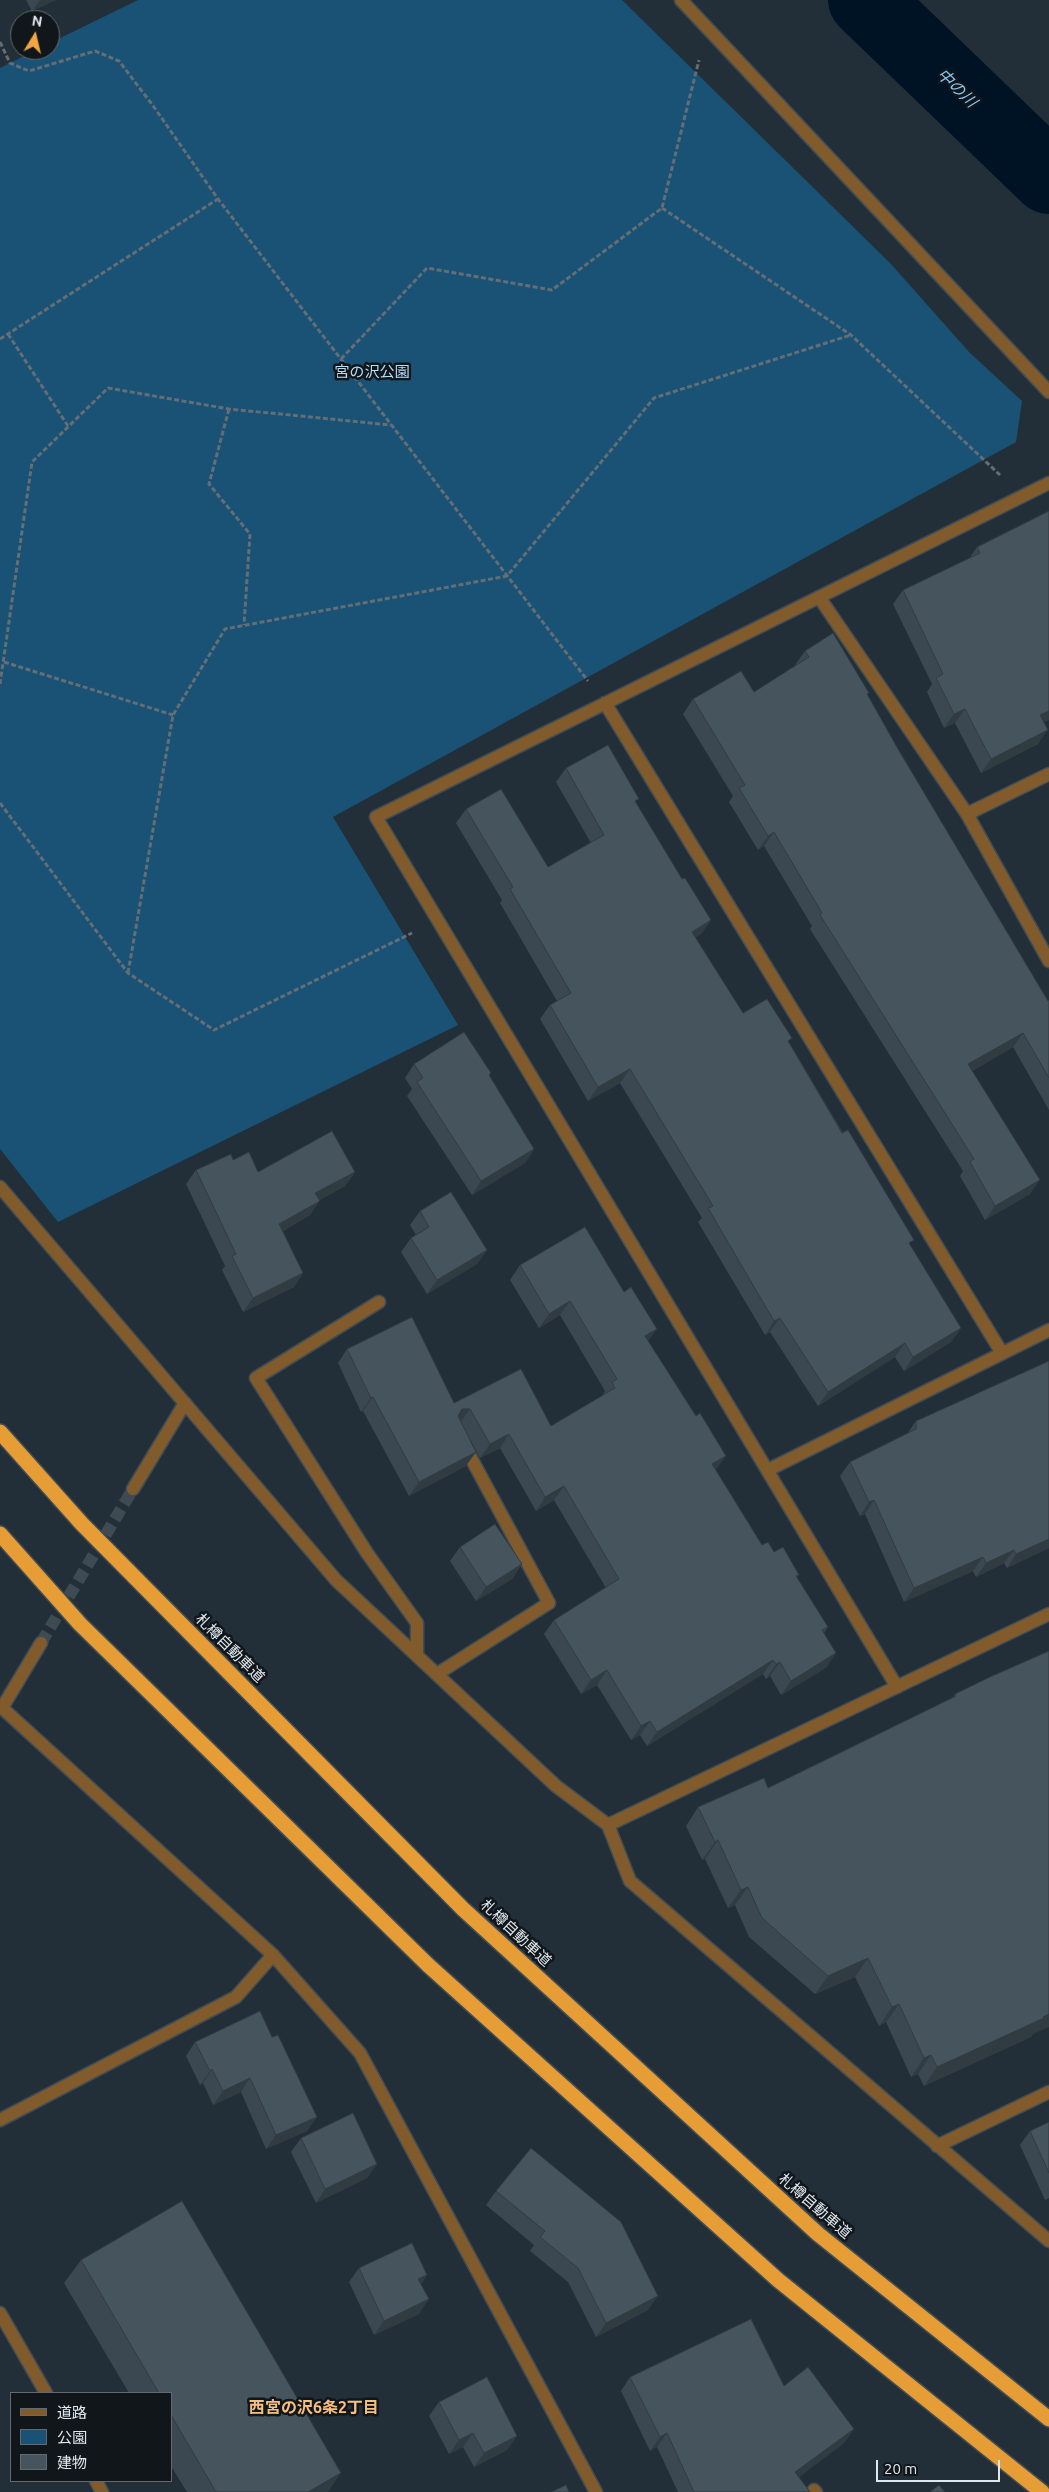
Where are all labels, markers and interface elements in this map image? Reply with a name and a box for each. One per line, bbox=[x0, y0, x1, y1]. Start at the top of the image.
north arrow bbox=[10, 10, 60, 60]
text: N bbox=[31, 12, 44, 30]
water label: 中の川 bbox=[933, 64, 981, 112]
park label: 宮の沢公園 bbox=[335, 363, 409, 381]
street label: 札樽自動車道 bbox=[192, 1610, 268, 1686]
street label: 札樽自動車道 bbox=[477, 1896, 555, 1970]
street label: 札樽自動車道 bbox=[775, 2170, 855, 2242]
legend bbox=[10, 2392, 172, 2482]
district label: 西宮の沢6条2丁目 bbox=[249, 2398, 379, 2418]
text: 道路 bbox=[57, 2404, 87, 2421]
text: 公園 bbox=[57, 2429, 87, 2446]
scale bar bbox=[879, 2450, 1003, 2482]
text: 建物 bbox=[57, 2454, 87, 2471]
text: 20 m bbox=[884, 2460, 917, 2477]

